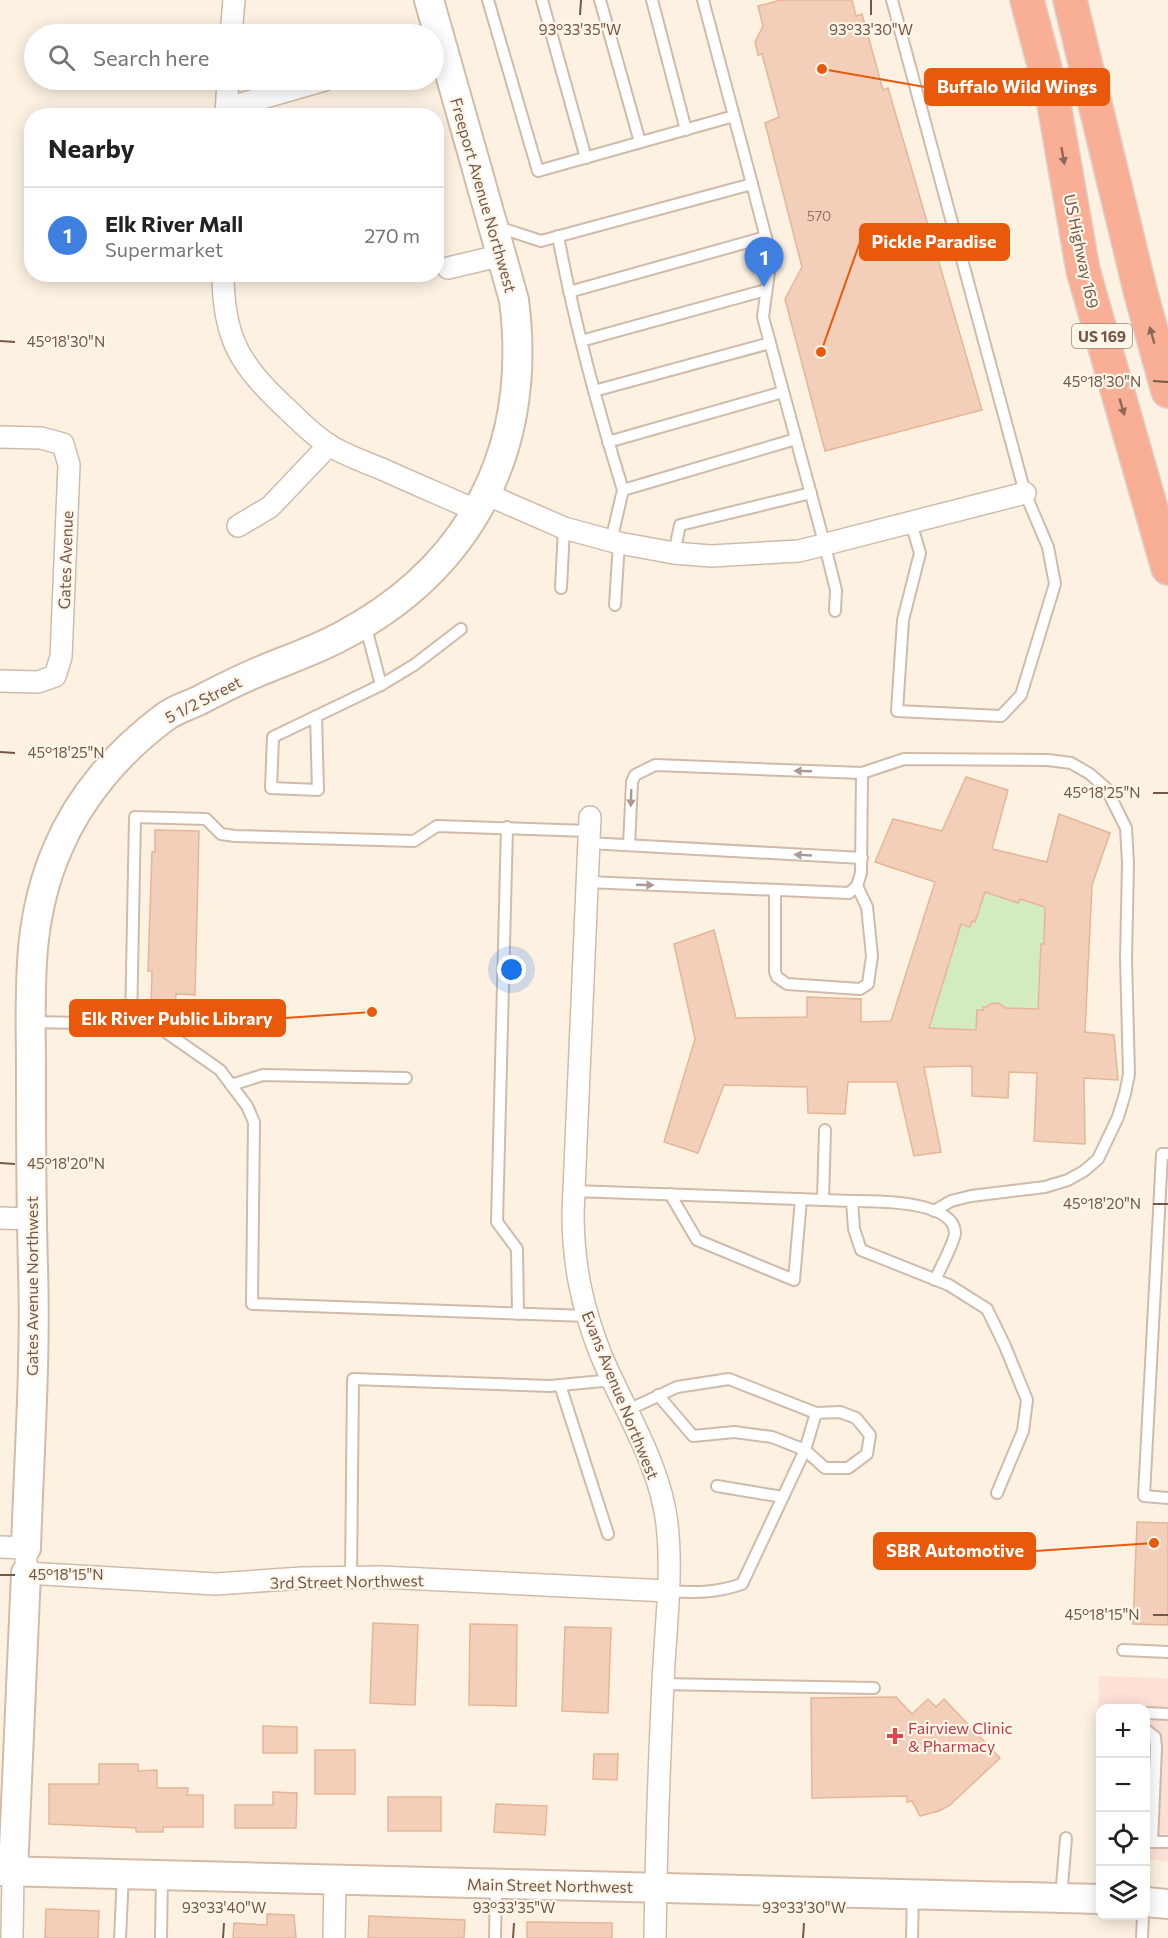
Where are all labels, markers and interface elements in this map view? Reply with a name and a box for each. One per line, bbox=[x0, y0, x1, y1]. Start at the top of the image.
text: 93°33'35"W bbox=[539, 20, 621, 38]
text: 93°33'30"W bbox=[829, 20, 913, 38]
search box bbox=[24, 24, 444, 90]
icon: search bbox=[45, 41, 78, 74]
text: Search here bbox=[93, 44, 209, 71]
callout: Buffalo Wild Wings bbox=[925, 69, 1109, 105]
text: Buffalo Wild Wings bbox=[937, 75, 1097, 97]
street label: Freeport Avenue Northwest bbox=[447, 95, 521, 295]
text: Nearby bbox=[48, 132, 135, 163]
one-way arrow bbox=[1059, 147, 1068, 166]
street label: US Highway 169 bbox=[1061, 192, 1103, 310]
house number: 570 bbox=[807, 207, 831, 224]
text: Elk River Mall bbox=[105, 210, 243, 237]
text: 1 bbox=[63, 223, 72, 247]
text: 270 m bbox=[364, 223, 420, 247]
callout: Pickle Paradise bbox=[860, 224, 1009, 260]
text: Pickle Paradise bbox=[872, 230, 996, 252]
text: Supermarket bbox=[105, 237, 223, 261]
pin: 1 bbox=[744, 238, 783, 287]
road number: US 169 bbox=[1072, 324, 1132, 348]
one-way arrow bbox=[1147, 326, 1157, 344]
text: 45°18'30"N bbox=[27, 332, 105, 350]
text: 45°18'30"N bbox=[1063, 372, 1141, 390]
one-way arrow bbox=[1118, 398, 1127, 416]
street label: Gates Avenue bbox=[54, 510, 76, 610]
street label: 5 1/2 Street bbox=[162, 671, 245, 726]
text: 45°18'25"N bbox=[27, 743, 105, 761]
one-way arrow bbox=[794, 766, 813, 775]
text: 45°18'25"N bbox=[1063, 783, 1141, 801]
one-way arrow bbox=[627, 789, 636, 808]
one-way arrow bbox=[794, 850, 813, 859]
one-way arrow bbox=[636, 880, 655, 890]
your location bbox=[497, 955, 526, 984]
callout: Elk River Public Library bbox=[70, 1000, 285, 1036]
text: Elk River Public Library bbox=[81, 1007, 273, 1029]
text: 45°18'20"N bbox=[27, 1154, 105, 1172]
text: 45°18'20"N bbox=[1063, 1194, 1141, 1212]
street label: Gates Avenue Northwest bbox=[22, 1196, 41, 1376]
street label: Evans Avenue Northwest bbox=[578, 1308, 664, 1482]
callout: SBR Automotive bbox=[874, 1533, 1035, 1569]
text: SBR Automotive bbox=[886, 1539, 1024, 1561]
text: 45°18'15"N bbox=[28, 1565, 104, 1583]
street label: 3rd Street Northwest bbox=[270, 1570, 425, 1592]
text: 45°18'15"N bbox=[1064, 1605, 1140, 1623]
map controls bbox=[1096, 1704, 1150, 1920]
button: + bbox=[1096, 1704, 1150, 1758]
place label: Fairview Clinic & Pharmacy bbox=[908, 1718, 1013, 1755]
marker: Fairview Clinic & Pharmacy bbox=[886, 1727, 904, 1745]
button: − bbox=[1096, 1758, 1150, 1812]
button: locate bbox=[1096, 1812, 1150, 1866]
button: layers bbox=[1096, 1866, 1150, 1920]
street label: Main Street Northwest bbox=[467, 1874, 634, 1896]
text: 93°33'40"W bbox=[182, 1898, 266, 1916]
text: 93°33'35"W bbox=[473, 1898, 555, 1916]
text: 93°33'30"W bbox=[762, 1898, 846, 1916]

